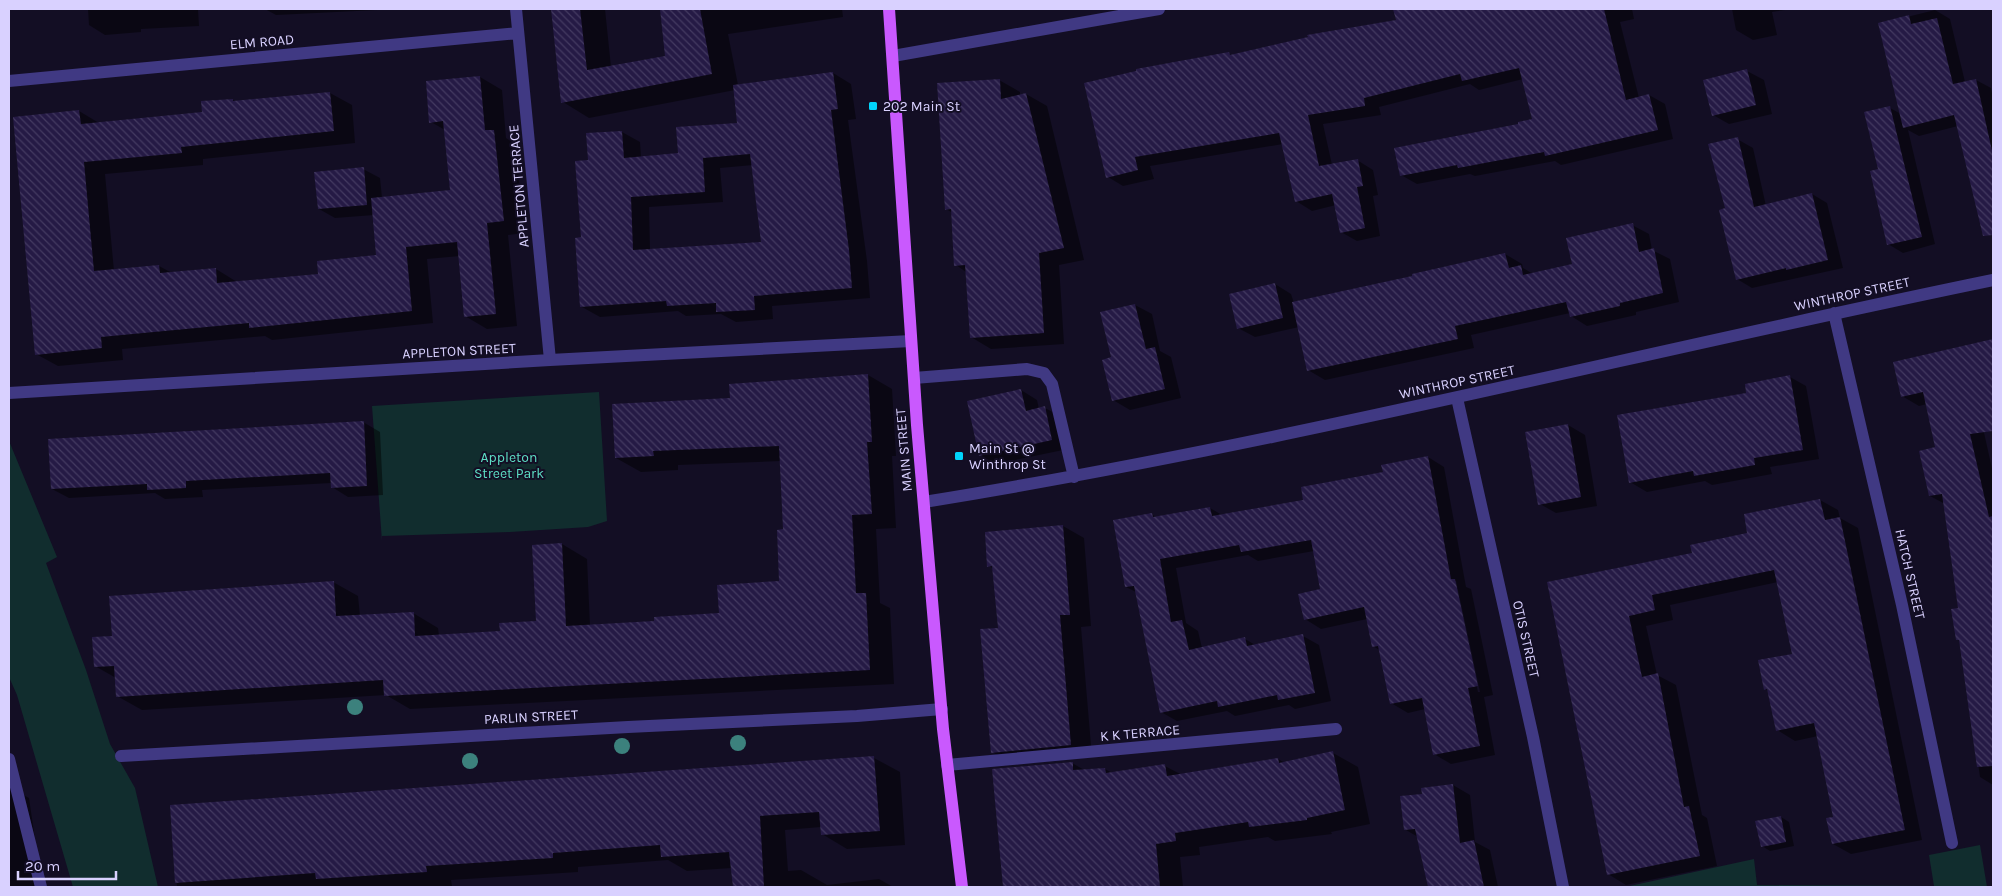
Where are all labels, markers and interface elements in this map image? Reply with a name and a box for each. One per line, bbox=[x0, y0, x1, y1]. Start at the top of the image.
street label: ELM ROAD bbox=[229, 31, 295, 53]
place label: 202 Main St bbox=[883, 98, 960, 115]
marker: 202 Main St bbox=[867, 100, 879, 112]
street label: APPLETON TERRACE bbox=[505, 124, 533, 248]
street label: WINTHROP STREET bbox=[1793, 273, 1911, 315]
street label: APPLETON STREET bbox=[402, 340, 516, 362]
street label: WINTHROP STREET bbox=[1398, 361, 1516, 403]
street label: MAIN STREET bbox=[892, 408, 916, 492]
place label: Main St @ Winthrop St bbox=[969, 440, 1046, 473]
park label: Appleton Street Park bbox=[474, 449, 544, 482]
marker: Main St @ Winthrop St bbox=[953, 450, 965, 462]
street label: HATCH STREET bbox=[1891, 527, 1929, 621]
street label: OTIS STREET bbox=[1509, 599, 1543, 679]
street label: PARLIN STREET bbox=[484, 706, 578, 728]
street label: K K TERRACE bbox=[1099, 721, 1181, 745]
scale bar bbox=[18, 848, 115, 880]
text: 20 m bbox=[25, 857, 60, 875]

